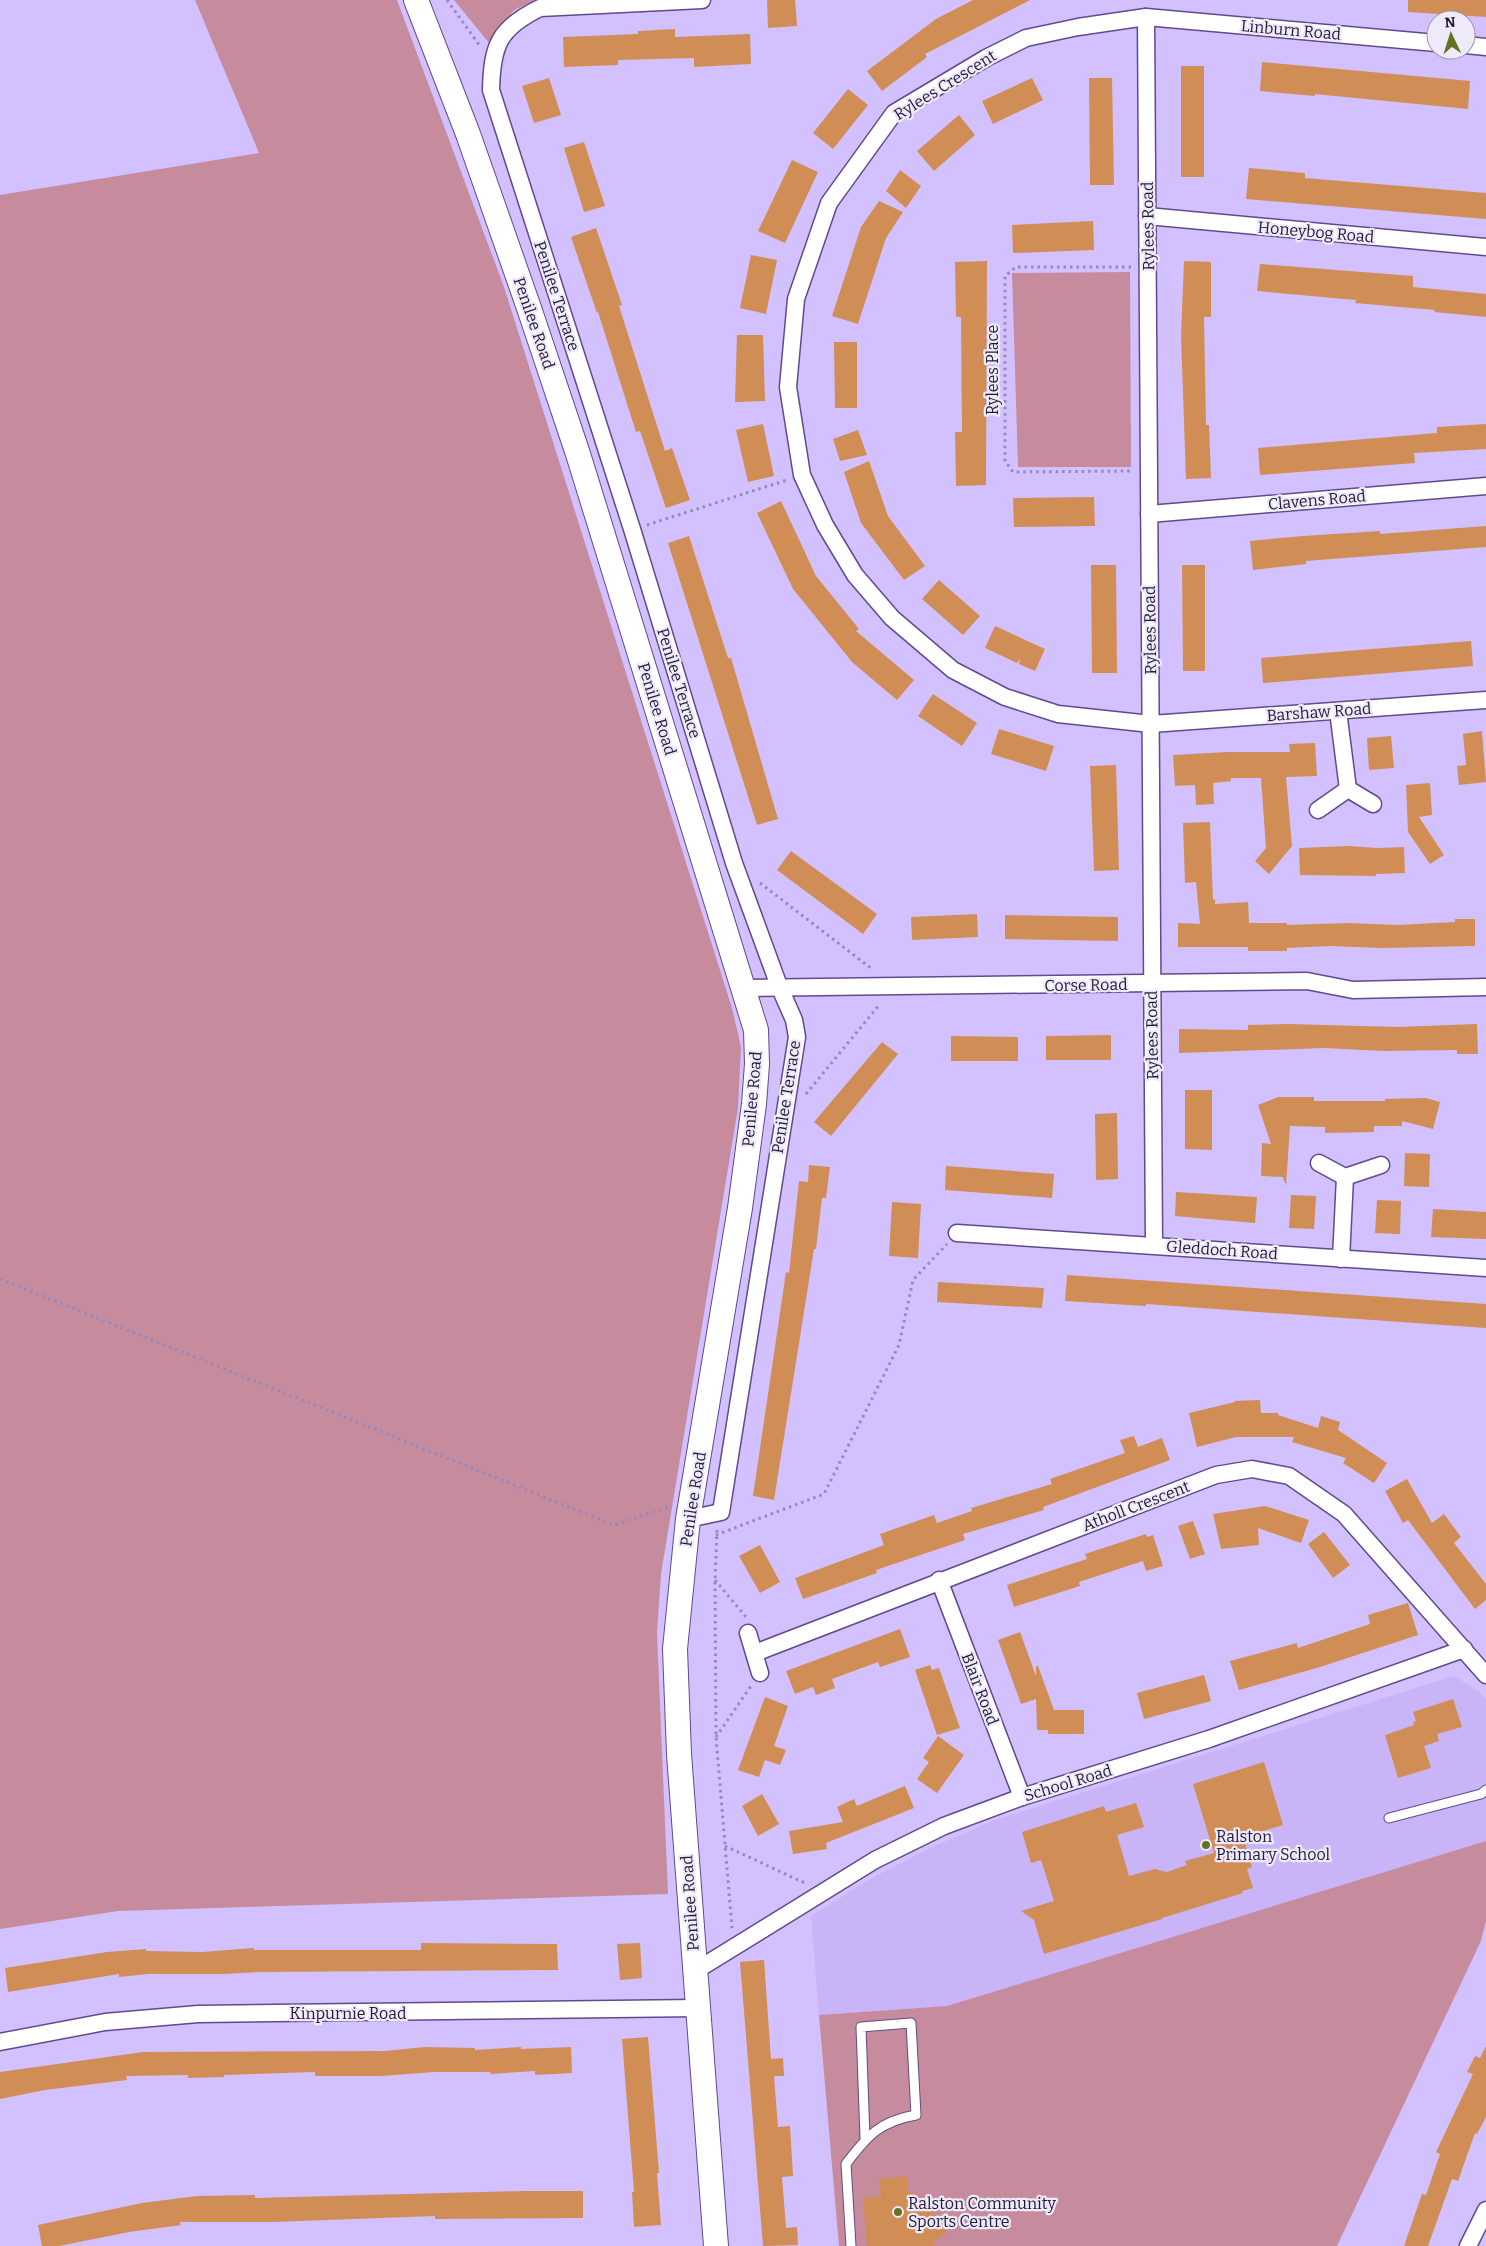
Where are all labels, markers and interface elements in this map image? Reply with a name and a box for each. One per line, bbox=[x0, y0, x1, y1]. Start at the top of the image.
north arrow bbox=[1426, 10, 1476, 60]
text: N bbox=[1444, 14, 1456, 31]
street label: Linburn Road bbox=[1240, 16, 1342, 44]
street label: Rylees Crescent bbox=[890, 46, 1000, 124]
street label: Rylees Road bbox=[1138, 181, 1158, 271]
street label: Honeybog Road bbox=[1257, 217, 1375, 247]
street label: Penilee Terrace bbox=[530, 239, 584, 353]
street label: Penilee Road bbox=[509, 275, 559, 372]
street label: Rylees Place bbox=[983, 325, 1002, 415]
street label: Clavens Road bbox=[1267, 486, 1367, 514]
street label: Rylees Road bbox=[1140, 585, 1160, 675]
street label: Penilee Terrace bbox=[653, 626, 705, 740]
street label: Penilee Road bbox=[634, 660, 680, 758]
street label: Barshaw Road bbox=[1266, 699, 1373, 725]
street label: Corse Road bbox=[1044, 975, 1128, 995]
street label: Rylees Road bbox=[1142, 990, 1162, 1080]
street label: Penilee Terrace bbox=[768, 1039, 804, 1155]
street label: Penilee Road bbox=[738, 1050, 766, 1148]
street label: Gleddoch Road bbox=[1166, 1237, 1279, 1263]
street label: Penilee Road bbox=[676, 1450, 710, 1548]
street label: Atholl Crescent bbox=[1080, 1477, 1193, 1535]
street label: Blair Road bbox=[958, 1650, 1003, 1728]
street label: School Road bbox=[1022, 1760, 1115, 1805]
place label: Ralston Primary School bbox=[1216, 1827, 1331, 1864]
marker: Ralston Primary School bbox=[1200, 1839, 1212, 1851]
street label: Penilee Road bbox=[677, 1854, 703, 1951]
street label: Kinpurnie Road bbox=[290, 2004, 407, 2023]
place label: Ralston Community Sports Centre bbox=[908, 2194, 1056, 2231]
marker: Ralston Community Sports Centre bbox=[892, 2206, 904, 2218]

